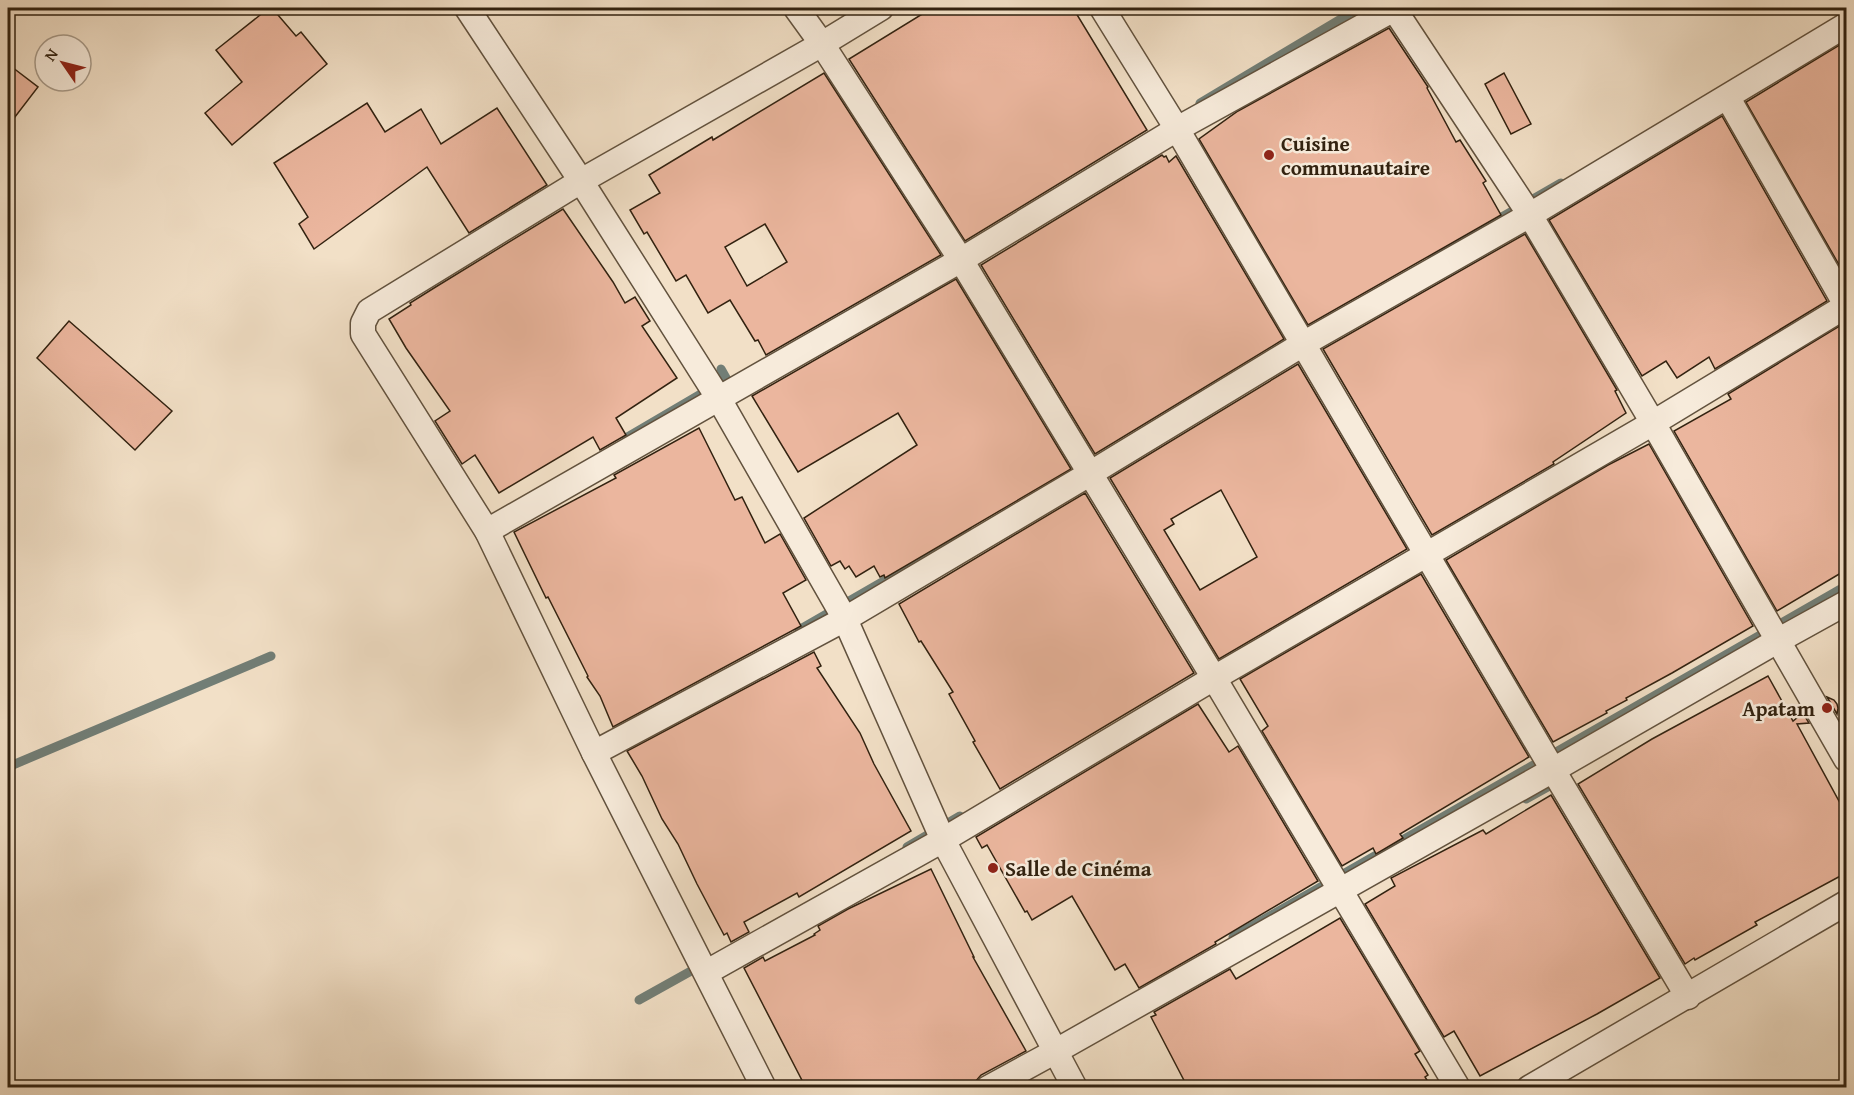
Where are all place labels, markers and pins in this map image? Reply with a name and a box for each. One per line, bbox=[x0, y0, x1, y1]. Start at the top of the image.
place label: Cuisine communautaire bbox=[1281, 128, 1430, 183]
marker: Cuisine communautaire bbox=[1262, 148, 1276, 162]
place label: Apatam bbox=[1742, 693, 1815, 724]
marker: Apatam bbox=[1820, 701, 1834, 715]
place label: Salle de Cinéma bbox=[1005, 853, 1152, 884]
marker: Salle de Cinéma bbox=[986, 861, 1000, 875]

